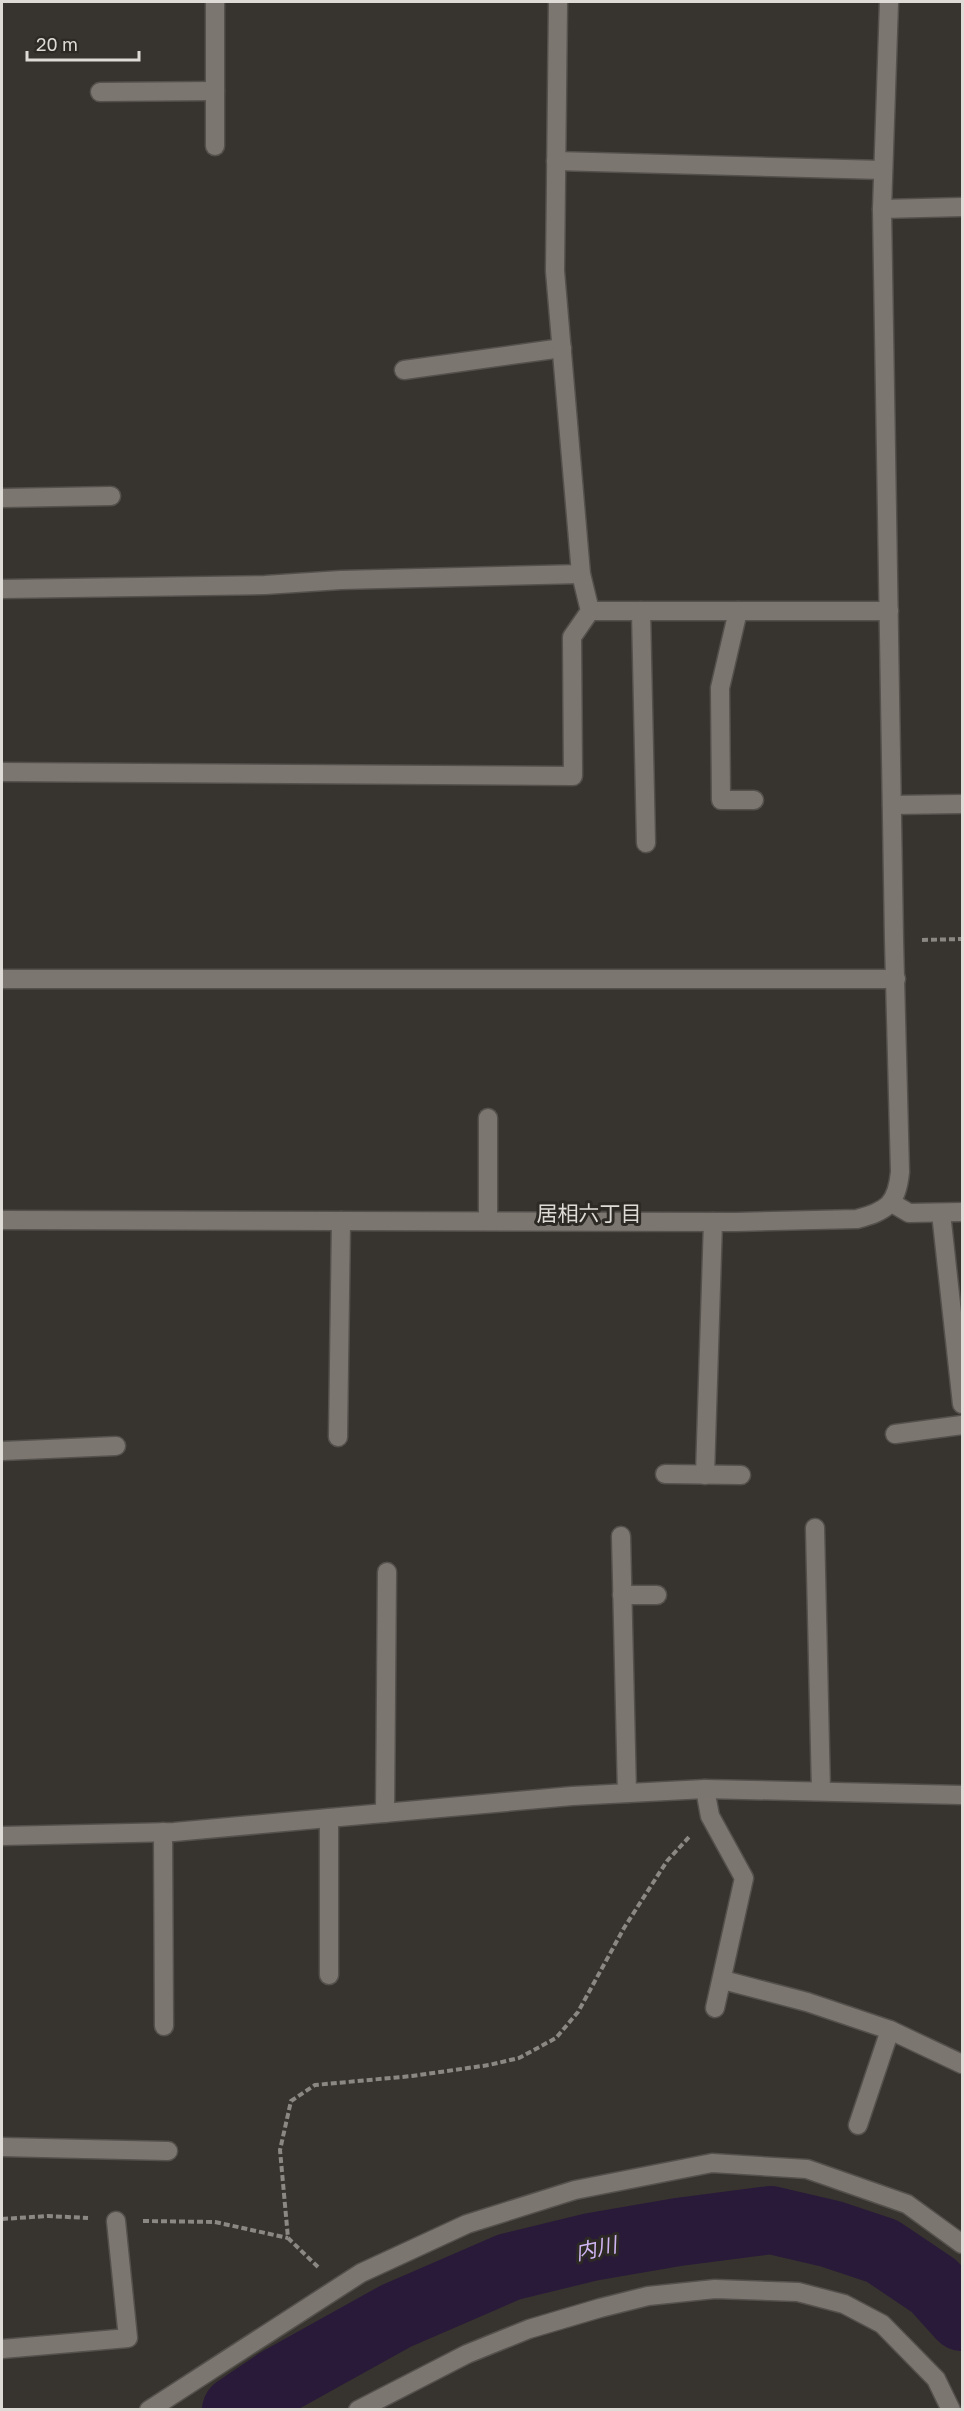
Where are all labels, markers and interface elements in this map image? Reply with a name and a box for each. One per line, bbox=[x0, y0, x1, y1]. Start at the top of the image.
scale bar bbox=[27, 24, 140, 62]
text: 20 m bbox=[36, 33, 78, 55]
district label: 居相六丁目 bbox=[537, 1200, 642, 1226]
water label: 内川 bbox=[573, 2231, 621, 2265]

